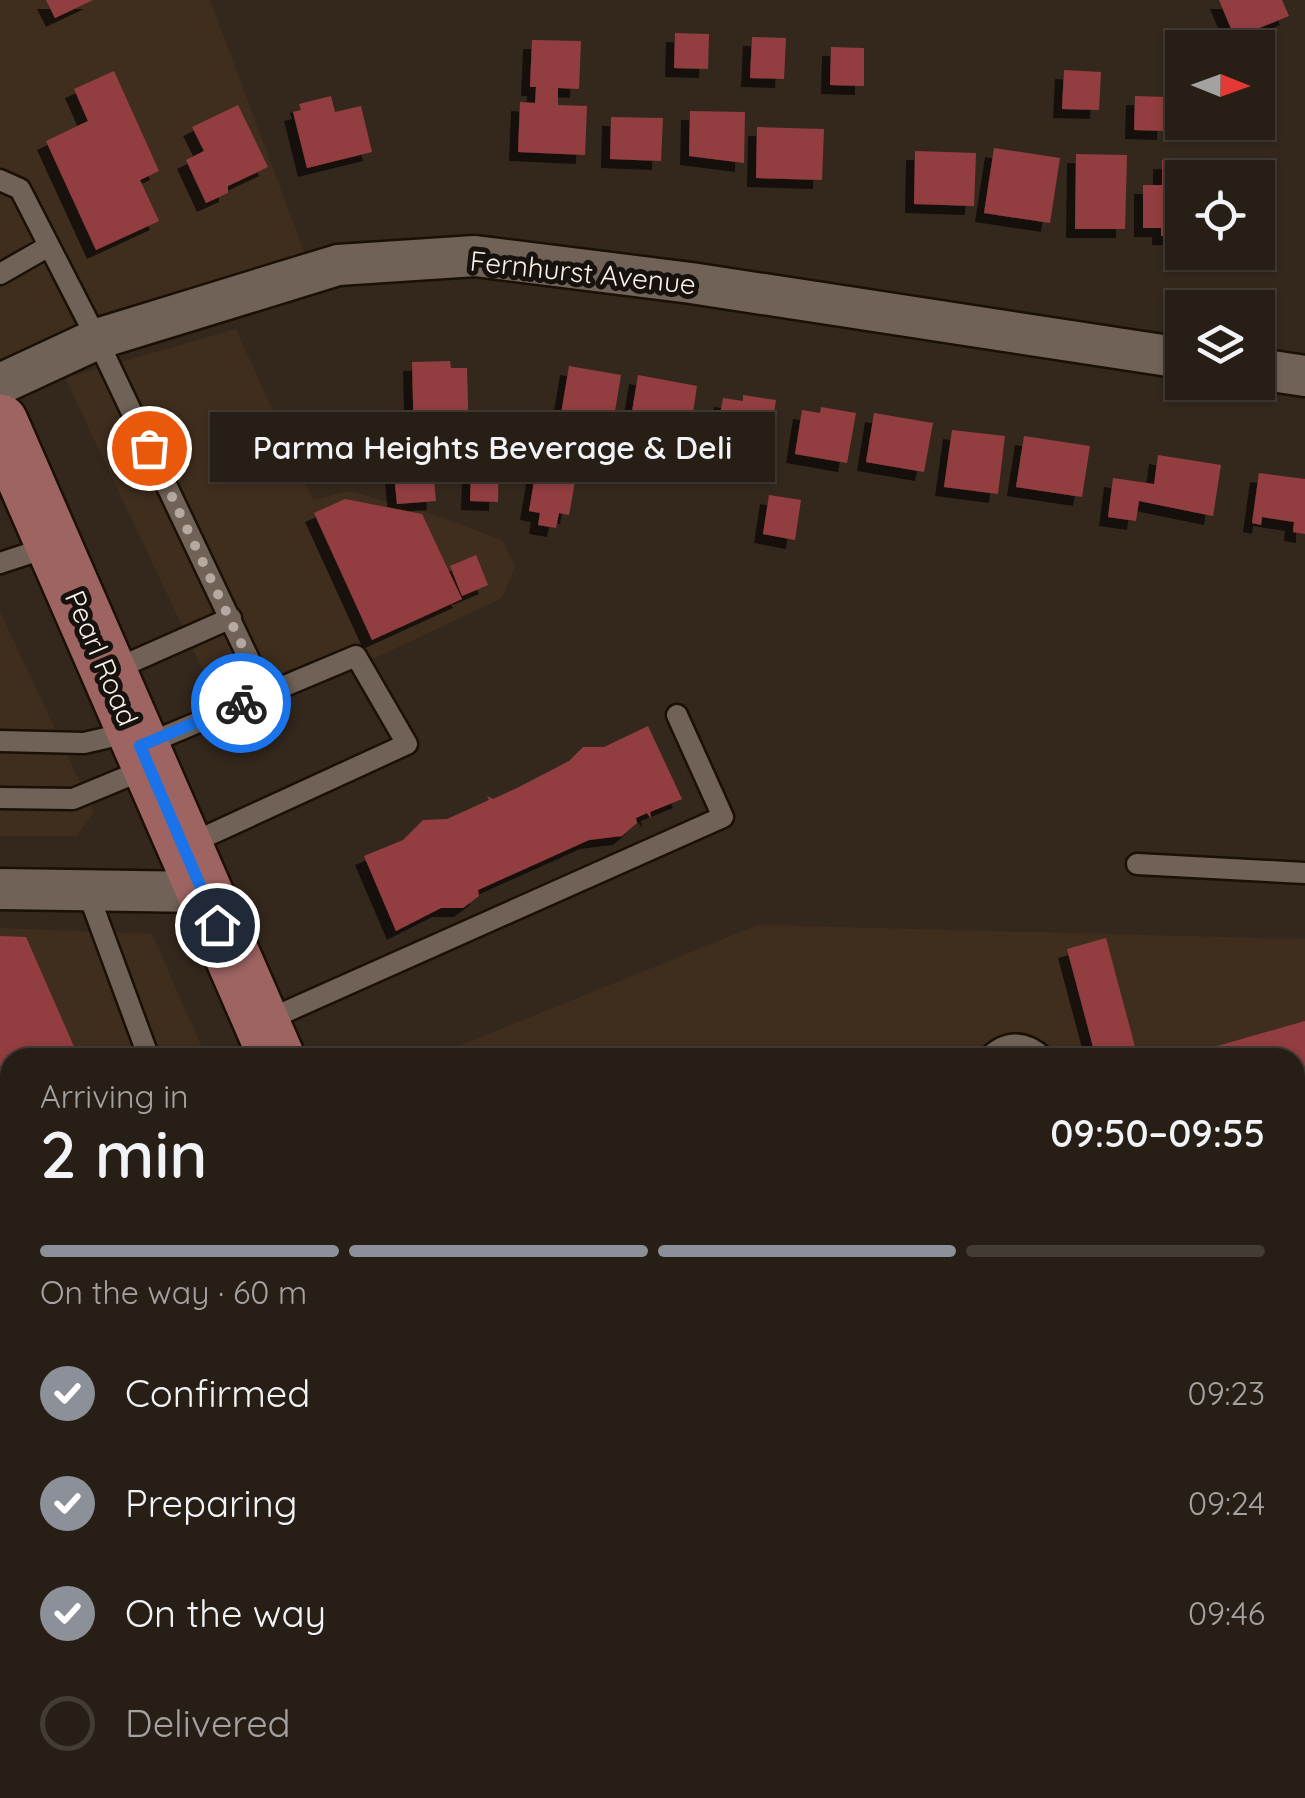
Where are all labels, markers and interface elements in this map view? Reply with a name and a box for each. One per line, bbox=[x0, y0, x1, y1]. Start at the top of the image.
north arrow bbox=[1165, 30, 1275, 140]
map controls bbox=[1165, 30, 1275, 400]
button: locate bbox=[1165, 160, 1275, 270]
street label: Fernhurst Avenue bbox=[468, 243, 698, 301]
button: layers bbox=[1165, 290, 1275, 400]
pin bbox=[107, 406, 192, 491]
callout: Parma Heights Beverage & Deli bbox=[209, 413, 774, 483]
icon: bag bbox=[122, 421, 177, 476]
text: Parma Heights Beverage & Deli bbox=[253, 427, 732, 467]
street label: Pearl Road bbox=[58, 585, 146, 731]
courier bbox=[191, 653, 291, 753]
icon: bike bbox=[214, 676, 269, 731]
pin bbox=[175, 883, 260, 968]
icon: home bbox=[190, 898, 245, 953]
text: Arriving in bbox=[40, 1076, 189, 1116]
text: 09:50–09:55 bbox=[1050, 1109, 1265, 1157]
text: 2 min bbox=[40, 1113, 208, 1194]
text: On the way · 60 m bbox=[40, 1272, 307, 1312]
icon: check bbox=[40, 1366, 95, 1421]
text: Confirmed bbox=[125, 1369, 310, 1417]
text: 09:23 bbox=[1188, 1373, 1265, 1413]
icon: check bbox=[40, 1476, 95, 1531]
text: Preparing bbox=[125, 1479, 297, 1527]
text: 09:24 bbox=[1188, 1483, 1265, 1523]
icon: check bbox=[40, 1586, 95, 1641]
text: On the way bbox=[125, 1589, 326, 1637]
text: 09:46 bbox=[1188, 1593, 1265, 1633]
text: Delivered bbox=[125, 1699, 291, 1747]

